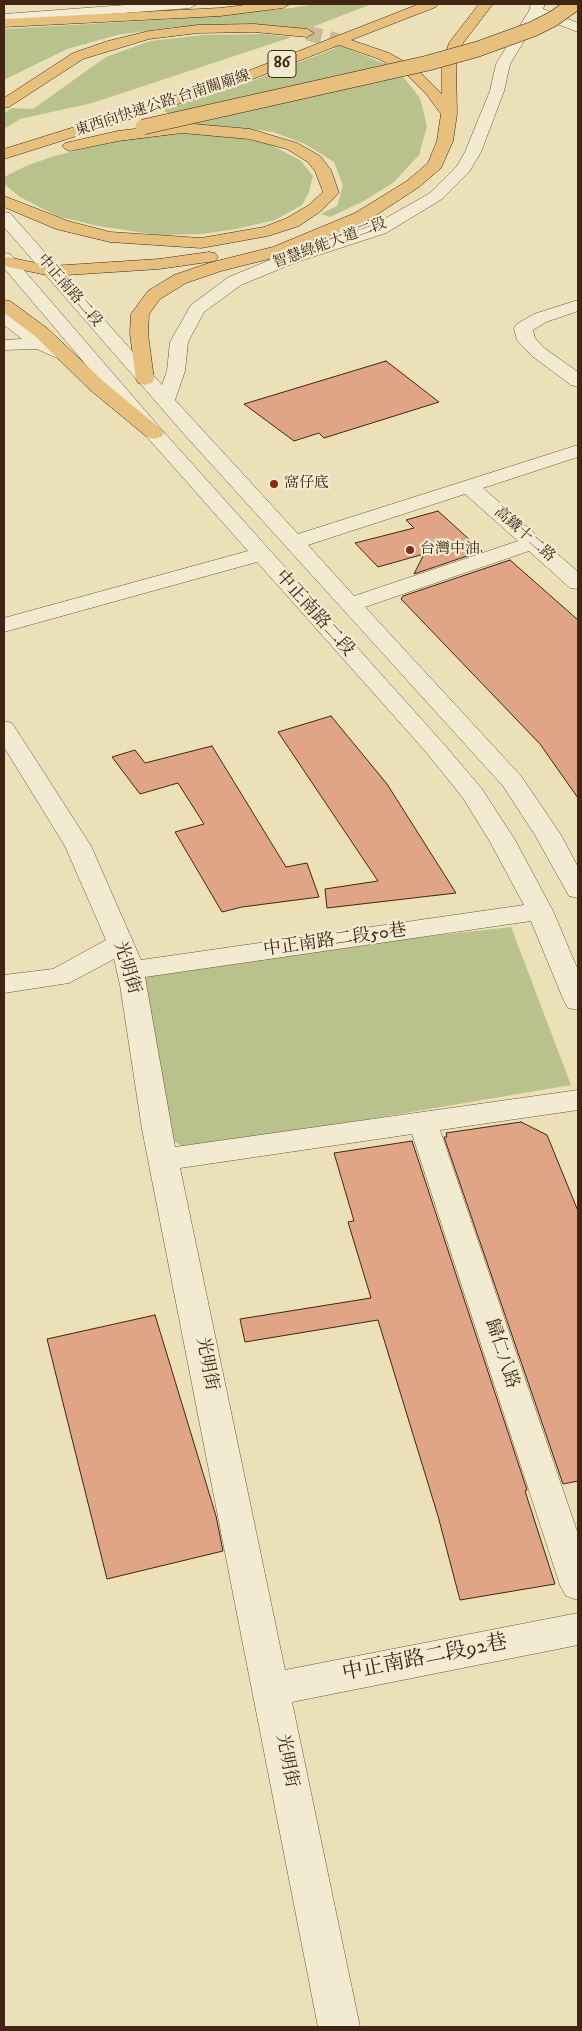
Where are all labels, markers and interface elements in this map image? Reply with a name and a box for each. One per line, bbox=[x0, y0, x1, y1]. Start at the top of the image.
road number: 86 bbox=[268, 51, 296, 78]
street label: 東西向快速公路 台南關廟線 bbox=[73, 67, 253, 141]
street label: 智慧綠能大道二段 bbox=[271, 215, 389, 273]
street label: 中正南路二段 bbox=[33, 251, 105, 331]
place label: 窩仔底 bbox=[284, 475, 329, 493]
marker: 窩仔底 bbox=[268, 478, 280, 490]
street label: 高鐵十二路 bbox=[490, 504, 558, 566]
place label: 台灣中油 bbox=[420, 541, 480, 559]
marker: 台灣中油 bbox=[404, 544, 416, 556]
street label: 中正南路二段 bbox=[270, 567, 358, 661]
street label: 中正南路二段50巷 bbox=[262, 920, 408, 962]
street label: 光明街 bbox=[108, 939, 144, 997]
street label: 歸仁八路 bbox=[480, 1316, 522, 1392]
street label: 光明街 bbox=[190, 1335, 222, 1393]
street label: 中正南路二段92巷 bbox=[340, 1631, 510, 1687]
street label: 光明街 bbox=[270, 1732, 302, 1790]

